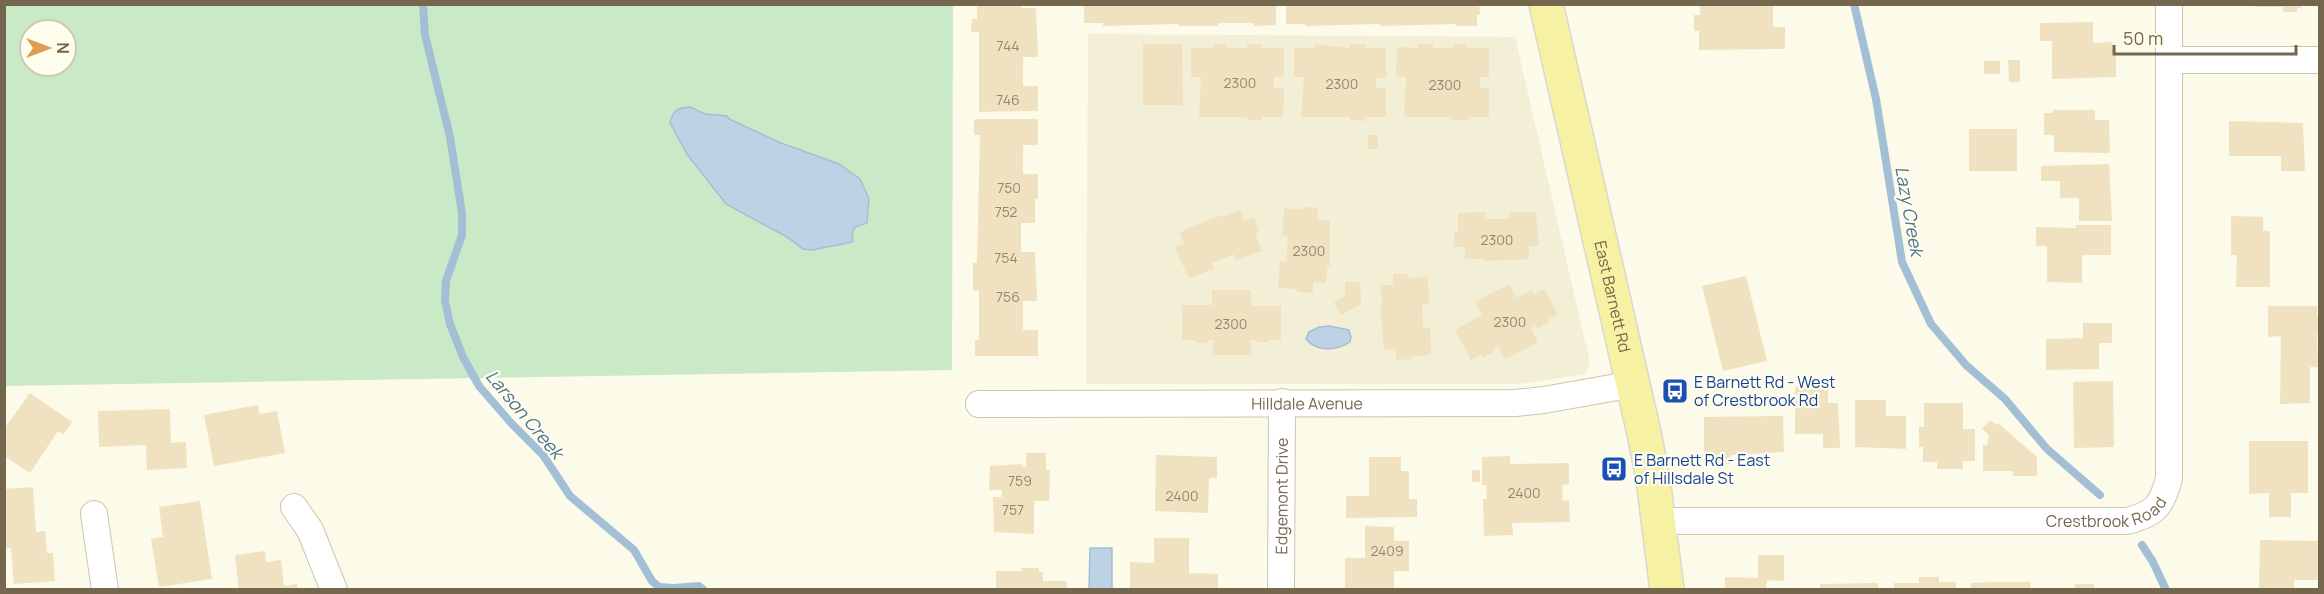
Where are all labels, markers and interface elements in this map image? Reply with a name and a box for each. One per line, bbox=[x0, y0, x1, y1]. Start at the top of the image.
north arrow bbox=[18, 18, 78, 78]
scale bar bbox=[2114, 18, 2296, 56]
text: 50 m bbox=[2123, 26, 2163, 50]
house number: 744 bbox=[996, 36, 1020, 55]
text: N bbox=[52, 42, 74, 54]
house number: 2300 bbox=[1224, 73, 1256, 92]
house number: 2300 bbox=[1326, 74, 1358, 93]
house number: 2300 bbox=[1429, 75, 1461, 94]
house number: 746 bbox=[996, 90, 1020, 109]
water label: Lazy Creek bbox=[1890, 164, 1930, 261]
house number: 750 bbox=[997, 178, 1021, 197]
house number: 752 bbox=[995, 202, 1017, 221]
house number: 2300 bbox=[1481, 230, 1513, 249]
street label: East Barnett Rd bbox=[1589, 238, 1636, 354]
house number: 2300 bbox=[1293, 241, 1325, 260]
house number: 754 bbox=[994, 248, 1018, 267]
house number: 756 bbox=[996, 287, 1020, 306]
house number: 2300 bbox=[1494, 312, 1526, 331]
house number: 2300 bbox=[1215, 314, 1247, 333]
water label: Larson Creek bbox=[481, 365, 571, 466]
place label: E Barnett Rd - West of Crestbrook Rd bbox=[1694, 371, 1836, 411]
bus stop icon: E Barnett Rd - West of Crestbrook Rd bbox=[1660, 376, 1690, 406]
street label: Hilldale Avenue bbox=[1251, 392, 1363, 414]
street label: Edgemont Drive bbox=[1270, 438, 1293, 554]
place label: E Barnett Rd - East of Hillsdale St bbox=[1634, 449, 1770, 489]
bus stop icon: E Barnett Rd - East of Hillsdale St bbox=[1599, 454, 1629, 484]
house number: 759 bbox=[1008, 471, 1032, 490]
house number: 2400 bbox=[1507, 483, 1541, 502]
house number: 2400 bbox=[1165, 486, 1199, 505]
street label: Crestbrook Road bbox=[2046, 493, 2171, 532]
house number: 757 bbox=[1002, 500, 1024, 519]
house number: 2409 bbox=[1370, 541, 1404, 560]

